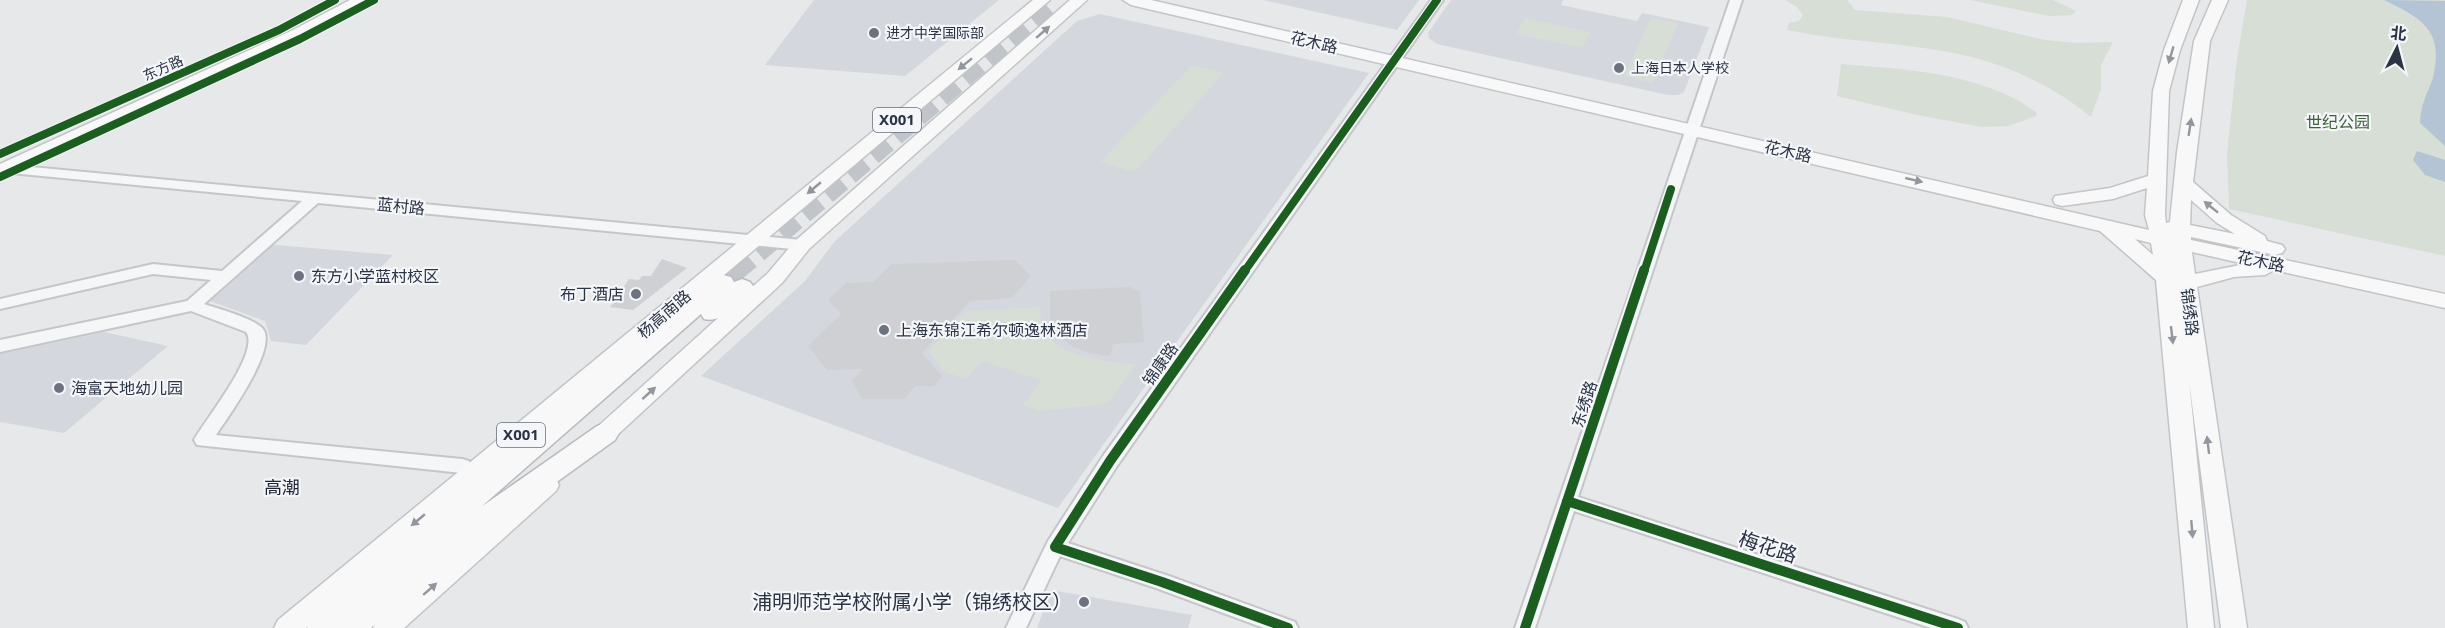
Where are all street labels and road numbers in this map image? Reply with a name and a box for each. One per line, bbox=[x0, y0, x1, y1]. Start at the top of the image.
street label: 花木路 bbox=[1288, 26, 1340, 58]
street label: 东方路 bbox=[140, 50, 186, 85]
road number: X001 bbox=[873, 108, 921, 132]
street label: 花木路 bbox=[1762, 135, 1814, 167]
street label: 蓝村路 bbox=[376, 193, 426, 219]
street label: 花木路 bbox=[2235, 245, 2287, 277]
street label: 杨高南路 bbox=[633, 285, 695, 343]
street label: 锦绣路 bbox=[2176, 287, 2204, 337]
street label: 锦康路 bbox=[1137, 338, 1183, 390]
street label: 东绣路 bbox=[1566, 378, 1602, 430]
road number: X001 bbox=[497, 423, 545, 447]
street label: 梅花路 bbox=[1735, 524, 1801, 569]

